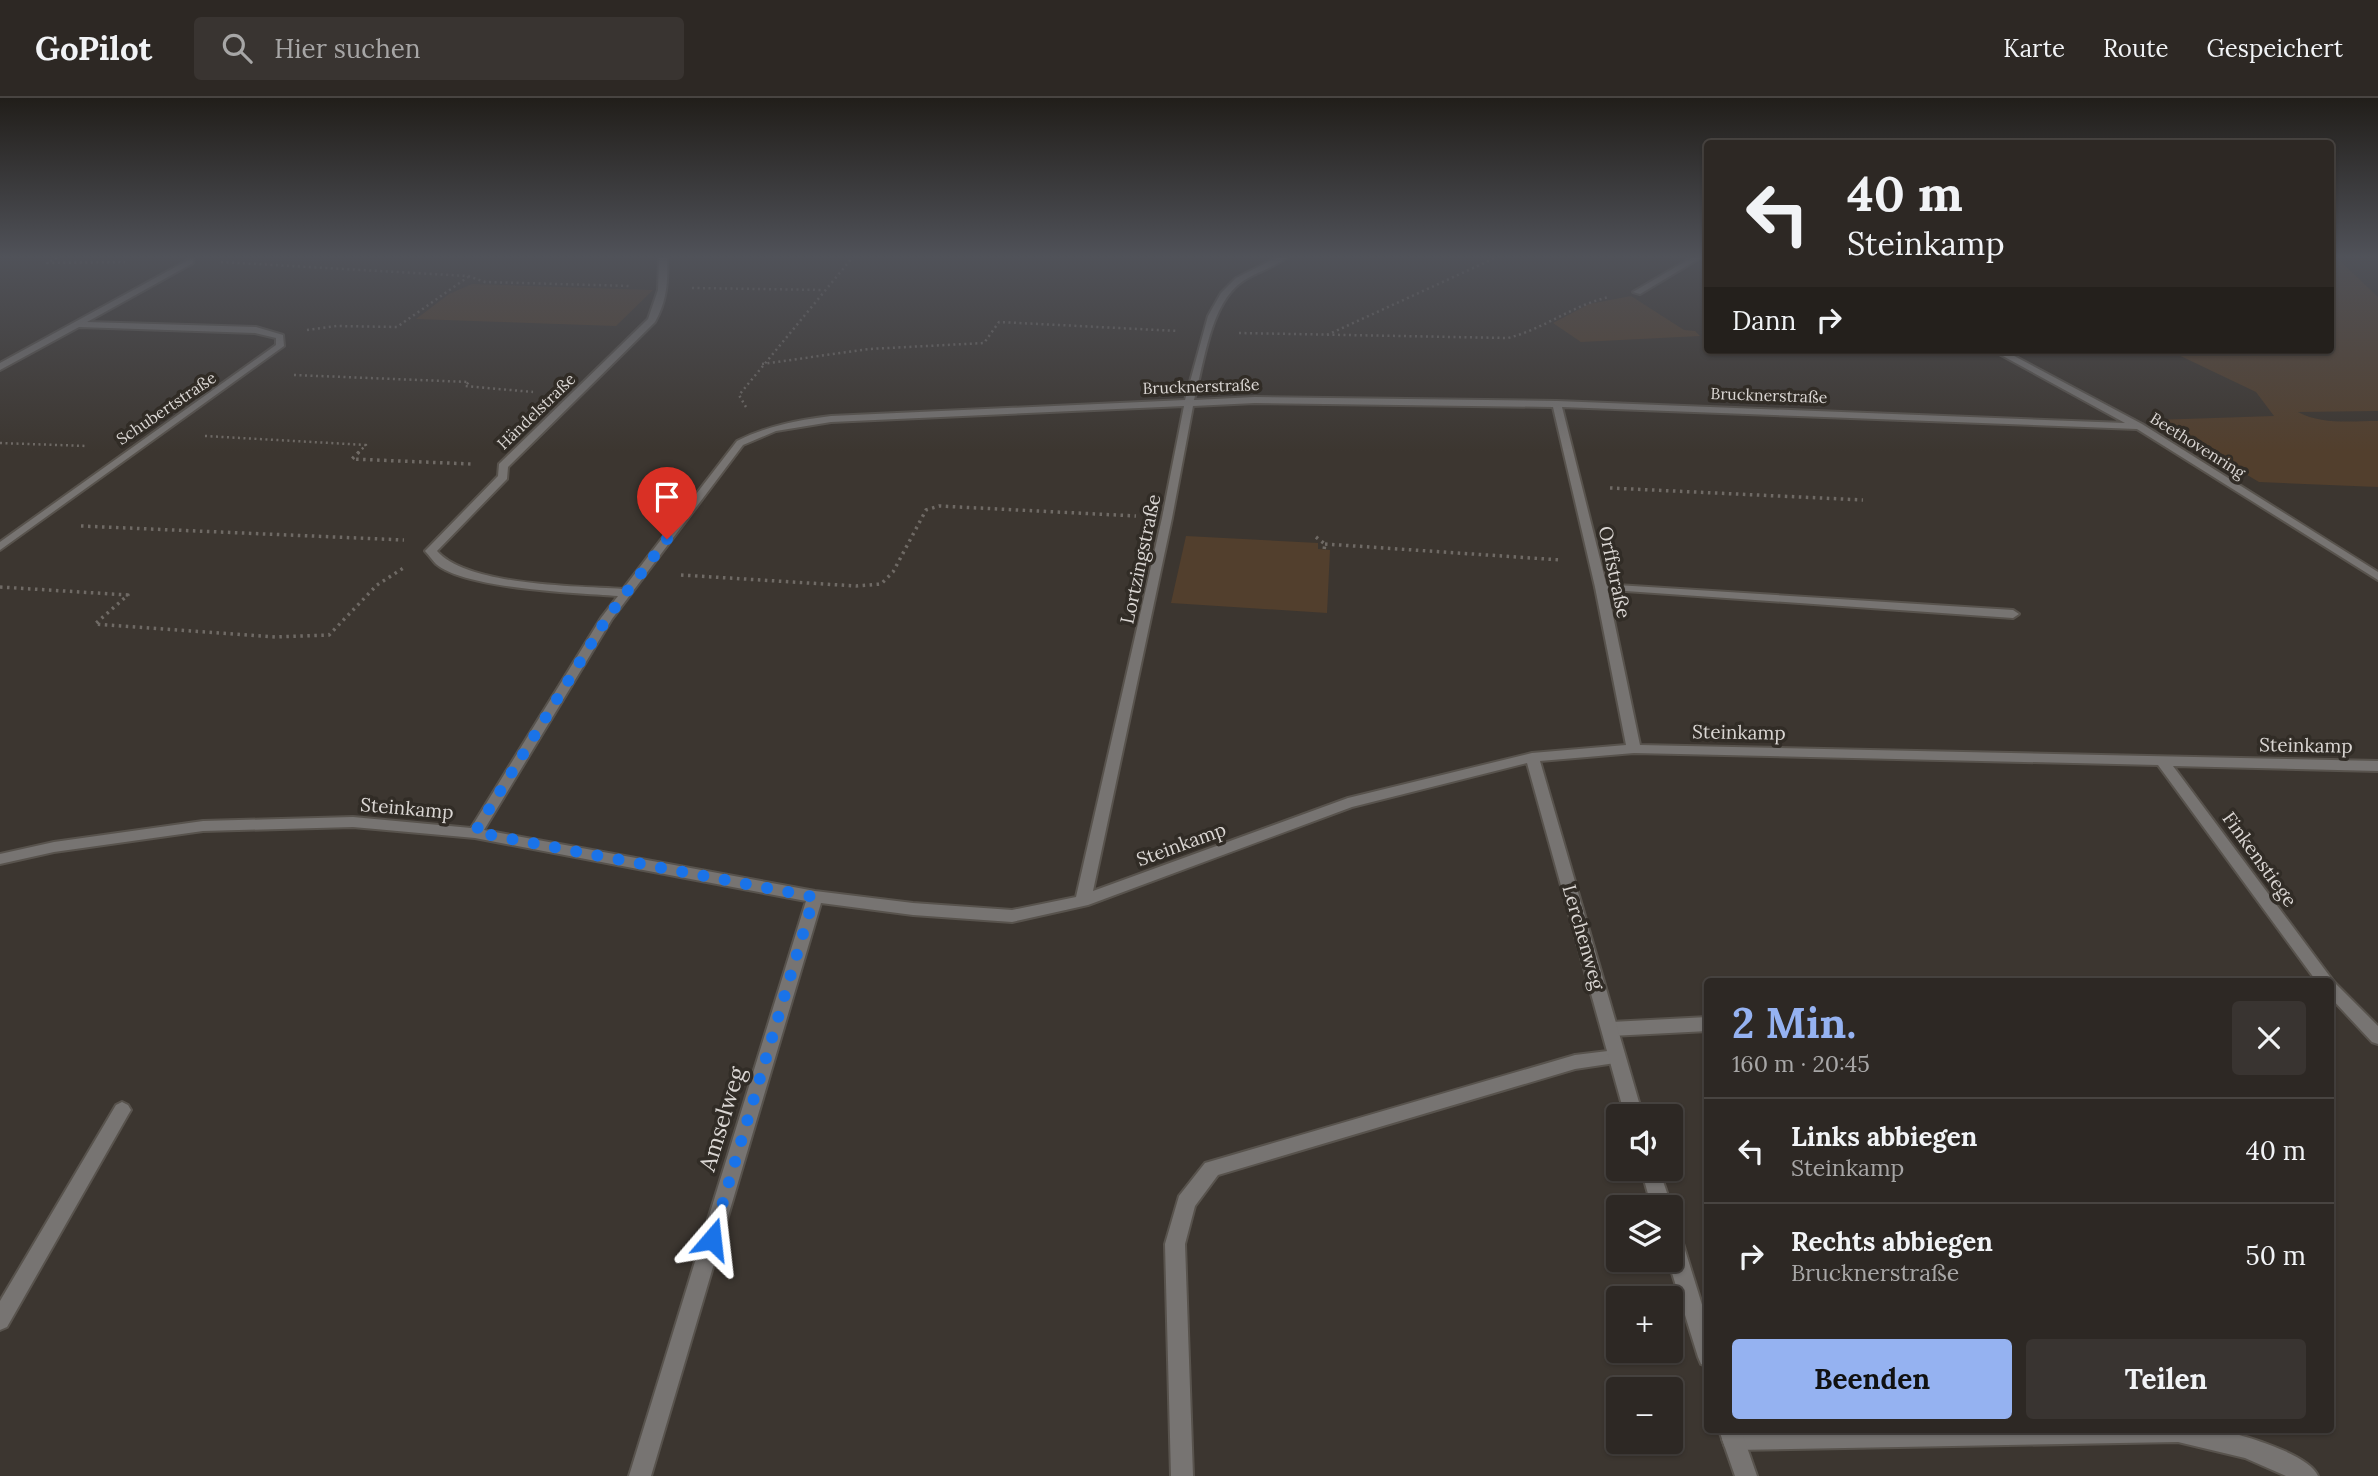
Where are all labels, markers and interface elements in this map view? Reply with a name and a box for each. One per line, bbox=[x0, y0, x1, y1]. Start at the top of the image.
search box bbox=[194, 17, 684, 80]
text: GoPilot bbox=[35, 27, 152, 69]
icon: search bbox=[218, 29, 256, 67]
text: Hier suchen bbox=[274, 32, 421, 65]
text: Karte bbox=[2003, 33, 2065, 64]
text: Route bbox=[2103, 33, 2169, 64]
text: Gespeichert bbox=[2207, 33, 2343, 64]
text: 40 m bbox=[1847, 162, 1963, 224]
icon: left bbox=[1732, 168, 1823, 259]
text: Steinkamp bbox=[1847, 223, 2005, 264]
icon: right bbox=[1810, 301, 1848, 339]
text: Dann bbox=[1732, 304, 1796, 337]
street label: Schubertstraße bbox=[112, 367, 220, 449]
street label: Händelstraße bbox=[493, 368, 580, 453]
street label: Brucknerstraße bbox=[1142, 374, 1260, 398]
street label: Brucknerstraße bbox=[1710, 383, 1828, 407]
street label: Beethovenring bbox=[2147, 408, 2250, 483]
pin bbox=[637, 467, 697, 539]
icon: arrive bbox=[648, 478, 686, 516]
street label: Lortzingstraße bbox=[1115, 492, 1165, 626]
street label: Orffstraße bbox=[1594, 524, 1636, 620]
street label: Steinkamp bbox=[1692, 719, 1786, 745]
street label: Steinkamp bbox=[2259, 732, 2353, 758]
street label: Steinkamp bbox=[359, 792, 455, 824]
street label: Finkenstiege bbox=[2217, 807, 2303, 911]
street label: Steinkamp bbox=[1133, 817, 1229, 871]
street label: Lerchenweg bbox=[1558, 882, 1611, 993]
text: 2 Min. bbox=[1732, 996, 1856, 1050]
button: close bbox=[2232, 1001, 2306, 1075]
text: 160 m · 20:45 bbox=[1732, 1049, 1870, 1078]
street label: Amselweg bbox=[692, 1062, 751, 1175]
map controls bbox=[1606, 1104, 1683, 1454]
button: sound bbox=[1606, 1104, 1683, 1181]
text: Links abbiegen bbox=[1791, 1120, 1977, 1153]
icon: left bbox=[1732, 1132, 1770, 1170]
text: 40 m bbox=[2246, 1134, 2306, 1167]
text: Steinkamp bbox=[1791, 1153, 1904, 1182]
button: layers bbox=[1606, 1195, 1683, 1272]
position arrow bbox=[675, 1202, 749, 1276]
text: Rechts abbiegen bbox=[1791, 1225, 1993, 1258]
icon: right bbox=[1732, 1237, 1770, 1275]
text: 50 m bbox=[2246, 1239, 2306, 1272]
text: Brucknerstraße bbox=[1791, 1258, 1959, 1287]
button: + bbox=[1606, 1286, 1683, 1363]
button: Beenden bbox=[1732, 1339, 2012, 1419]
button: Teilen bbox=[2026, 1339, 2306, 1419]
button: − bbox=[1606, 1377, 1683, 1454]

